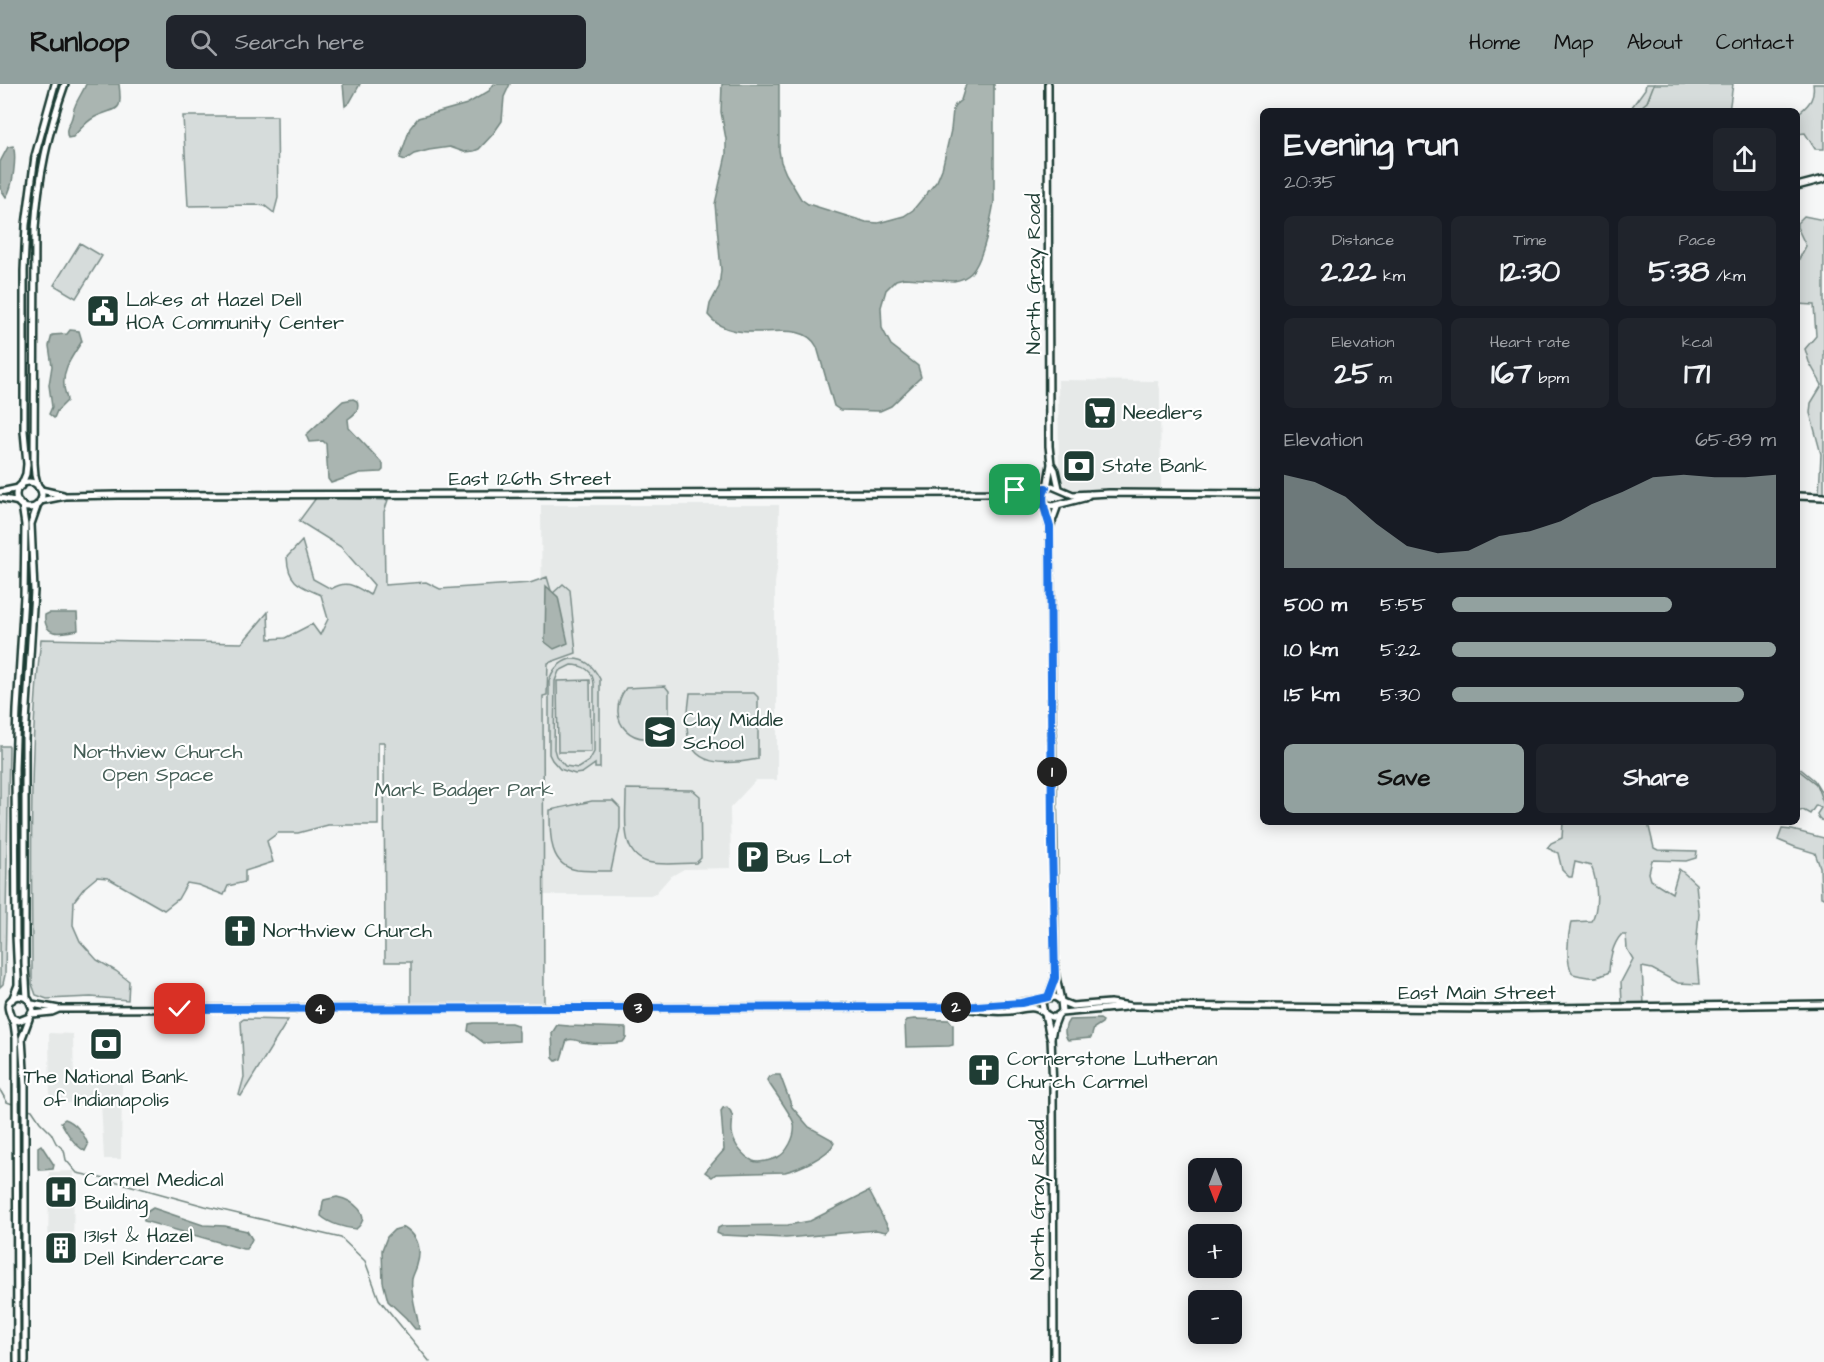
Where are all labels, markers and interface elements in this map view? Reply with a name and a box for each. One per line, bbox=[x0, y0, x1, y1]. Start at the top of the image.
search box bbox=[166, 15, 586, 69]
text: Runloop bbox=[30, 23, 130, 62]
icon: search bbox=[187, 26, 220, 59]
text: Search here bbox=[235, 27, 365, 58]
text: Home bbox=[1469, 28, 1521, 57]
text: Map bbox=[1554, 28, 1594, 57]
text: About bbox=[1627, 28, 1683, 57]
text: Contact bbox=[1716, 28, 1794, 57]
text: Evening run bbox=[1284, 122, 1458, 168]
button: share bbox=[1713, 128, 1776, 191]
text: 20:35 bbox=[1284, 168, 1336, 196]
street label: North Gray Road bbox=[1020, 194, 1049, 354]
text: Distance bbox=[1332, 229, 1394, 251]
text: Time bbox=[1513, 229, 1547, 251]
text: Pace bbox=[1678, 229, 1716, 251]
text: 2.22 bbox=[1321, 251, 1377, 293]
text: 12:30 bbox=[1500, 251, 1560, 293]
text: 5:38 bbox=[1649, 251, 1710, 293]
text: km bbox=[1377, 265, 1405, 287]
text: /km bbox=[1710, 265, 1745, 287]
place label: Lakes at Hazel Dell HOA Community Center bbox=[126, 286, 344, 338]
public building icon: Lakes at Hazel Dell HOA Community Center bbox=[85, 293, 121, 329]
text: Elevation bbox=[1332, 331, 1394, 353]
text: Heart rate bbox=[1490, 331, 1570, 353]
text: kcal bbox=[1682, 331, 1712, 353]
text: 25 bbox=[1334, 353, 1373, 395]
text: 167 bbox=[1491, 353, 1532, 395]
text: 171 bbox=[1684, 353, 1710, 395]
text: m bbox=[1373, 367, 1392, 389]
text: bpm bbox=[1532, 367, 1569, 389]
supermarket icon: Needlers bbox=[1082, 395, 1118, 431]
place label: Needlers bbox=[1123, 399, 1202, 427]
text: Elevation bbox=[1284, 426, 1363, 454]
text: 65–89 m bbox=[1695, 426, 1776, 454]
bank icon: State Bank bbox=[1061, 448, 1097, 484]
place label: State Bank bbox=[1102, 452, 1207, 480]
pin bbox=[989, 464, 1040, 515]
street label: East 126th Street bbox=[449, 465, 611, 493]
icon: arrive bbox=[998, 473, 1031, 506]
text: 500 m bbox=[1284, 591, 1347, 619]
text: 5:55 bbox=[1380, 591, 1426, 619]
text: 1.0 km bbox=[1284, 636, 1338, 664]
text: 5:22 bbox=[1380, 636, 1420, 664]
text: 1.5 km bbox=[1284, 681, 1339, 709]
text: 5:30 bbox=[1380, 681, 1420, 709]
place label: Clay Middle School bbox=[683, 706, 784, 757]
school or university icon: Clay Middle School bbox=[642, 714, 678, 750]
park label: Northview Church Open Space bbox=[73, 738, 243, 789]
button: Save bbox=[1284, 744, 1524, 813]
button: Share bbox=[1536, 744, 1776, 813]
pin: 1 bbox=[1037, 757, 1067, 787]
text: 1 bbox=[1051, 761, 1053, 783]
park label: Mark Badger Park bbox=[374, 776, 554, 805]
parking icon: Bus Lot bbox=[735, 839, 771, 875]
place label: Bus Lot bbox=[776, 843, 852, 871]
church icon: Northview Church bbox=[222, 913, 258, 949]
place label: Northview Church bbox=[263, 917, 432, 945]
street label: East Main Street bbox=[1398, 979, 1556, 1007]
pin bbox=[154, 983, 205, 1034]
icon: check bbox=[163, 992, 196, 1025]
pin: 2 bbox=[941, 992, 971, 1022]
pin: 3 bbox=[623, 993, 653, 1023]
pin: 4 bbox=[305, 994, 335, 1024]
text: 2 bbox=[951, 996, 961, 1018]
text: 3 bbox=[634, 997, 642, 1019]
text: 4 bbox=[315, 998, 325, 1020]
bank icon: The National Bank of Indianapolis bbox=[88, 1026, 124, 1062]
place label: Cornerstone Lutheran Church Carmel bbox=[1007, 1045, 1218, 1096]
church icon: Cornerstone Lutheran Church Carmel bbox=[966, 1052, 1002, 1088]
place label: The National Bank of Indianapolis bbox=[24, 1063, 188, 1114]
street label: North Gray Road bbox=[1024, 1120, 1053, 1280]
north arrow bbox=[1188, 1158, 1242, 1212]
map controls bbox=[1188, 1158, 1242, 1344]
place label: Carmel Medical Building bbox=[84, 1166, 224, 1218]
hospital icon: Carmel Medical Building bbox=[43, 1174, 79, 1210]
place label: 131st & Hazel Dell Kindercare bbox=[84, 1222, 224, 1273]
button: + bbox=[1188, 1224, 1242, 1278]
building icon: 131st & Hazel Dell Kindercare bbox=[43, 1230, 79, 1266]
button: − bbox=[1188, 1290, 1242, 1344]

